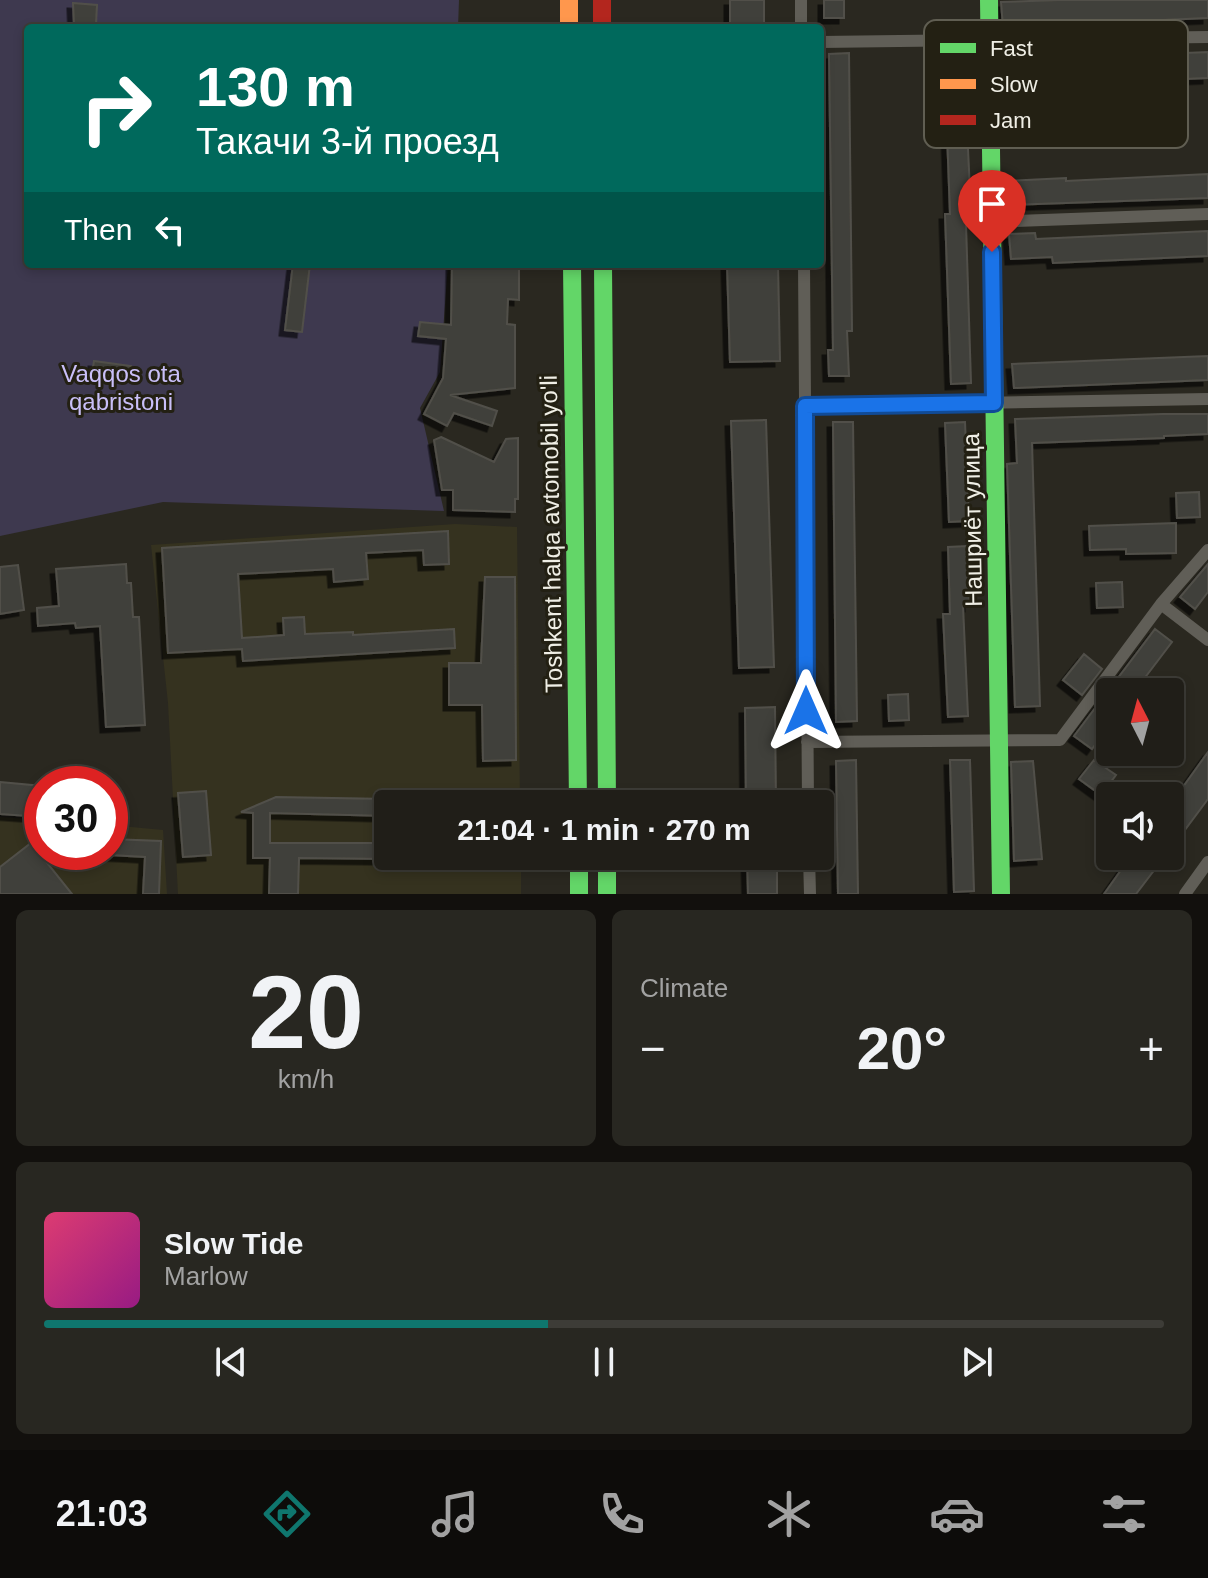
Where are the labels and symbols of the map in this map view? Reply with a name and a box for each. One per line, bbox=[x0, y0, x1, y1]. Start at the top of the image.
legend bbox=[924, 20, 1188, 148]
text: Fast bbox=[990, 36, 1033, 61]
text: Slow bbox=[990, 72, 1038, 97]
text: Jam bbox=[990, 108, 1032, 133]
pin bbox=[958, 170, 1026, 252]
park label: Vaqqos ota qabristoni bbox=[61, 360, 181, 415]
street label: Toshkent halqa avtomobil yo'li bbox=[535, 375, 567, 693]
street label: Нашриёт улица bbox=[957, 432, 987, 607]
position arrow bbox=[764, 669, 848, 753]
north arrow bbox=[1096, 678, 1184, 766]
speed limit sign: 30 bbox=[24, 766, 128, 870]

